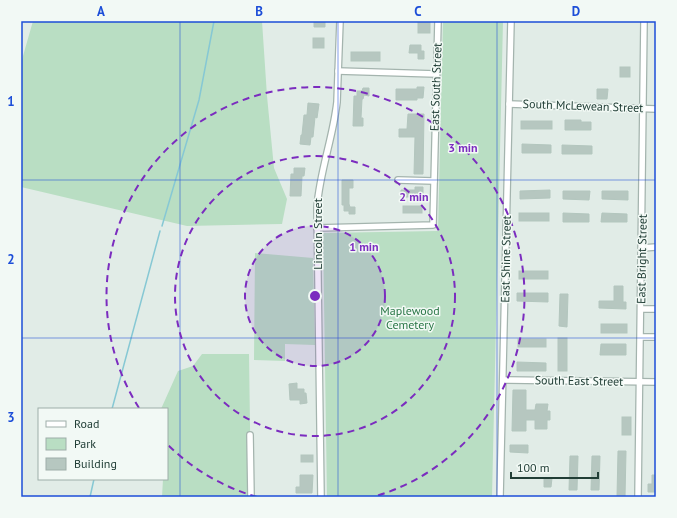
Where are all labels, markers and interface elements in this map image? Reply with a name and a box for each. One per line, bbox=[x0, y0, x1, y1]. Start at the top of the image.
text: A bbox=[97, 3, 105, 20]
text: B bbox=[255, 3, 263, 20]
text: C bbox=[414, 3, 422, 20]
text: D bbox=[572, 3, 580, 20]
street label: East South Street bbox=[426, 43, 445, 131]
text: 1 bbox=[7, 93, 15, 110]
street label: South McLewean Street bbox=[522, 96, 644, 115]
text: 3 min bbox=[448, 140, 478, 155]
text: 2 min bbox=[399, 189, 429, 204]
street label: Lincoln Street bbox=[310, 198, 325, 270]
street label: East Bright Street bbox=[633, 214, 650, 304]
street label: East Shine Street bbox=[497, 215, 514, 303]
text: 1 min bbox=[349, 239, 379, 254]
text: 2 bbox=[7, 251, 15, 268]
centre of rings bbox=[308, 289, 322, 303]
park label: Maplewood Cemetery bbox=[380, 303, 440, 332]
street label: South East Street bbox=[535, 372, 623, 389]
legend bbox=[38, 408, 168, 480]
text: 3 bbox=[7, 409, 15, 426]
text: Road bbox=[74, 416, 99, 431]
text: Park bbox=[74, 436, 96, 451]
scale bar bbox=[511, 454, 598, 480]
text: Building bbox=[74, 456, 117, 471]
text: 100 m bbox=[517, 460, 550, 475]

